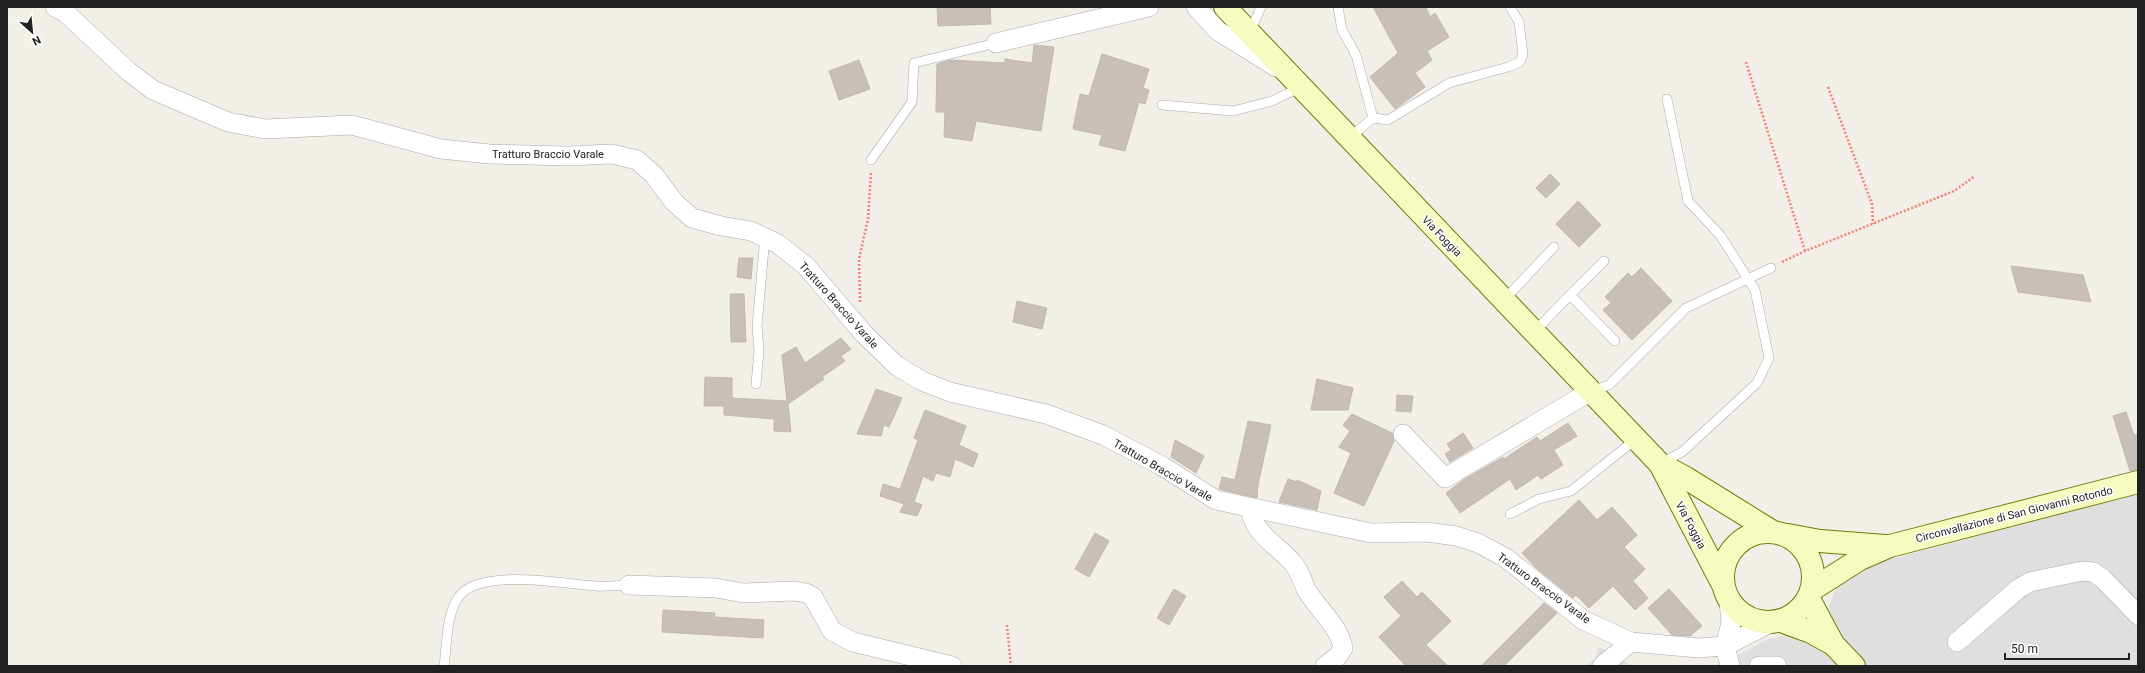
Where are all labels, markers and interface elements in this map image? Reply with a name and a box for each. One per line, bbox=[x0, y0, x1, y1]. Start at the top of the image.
north arrow bbox=[12, 12, 52, 52]
text: N bbox=[30, 33, 43, 48]
street label: Tratturo Braccio Varale bbox=[492, 148, 604, 161]
street label: Via Foggia bbox=[1419, 213, 1464, 259]
street label: Tratturo Braccio Varale bbox=[796, 259, 881, 351]
street label: Tratturo Braccio Varale bbox=[1111, 437, 1215, 504]
street label: Circonvallazione di San Giovanni Rotondo bbox=[1914, 484, 2114, 545]
street label: Via Foggia bbox=[1673, 499, 1708, 551]
street label: Tratturo Braccio Varale bbox=[1495, 550, 1593, 627]
scale bar bbox=[2005, 635, 2129, 661]
text: 50 m bbox=[2011, 642, 2038, 656]

